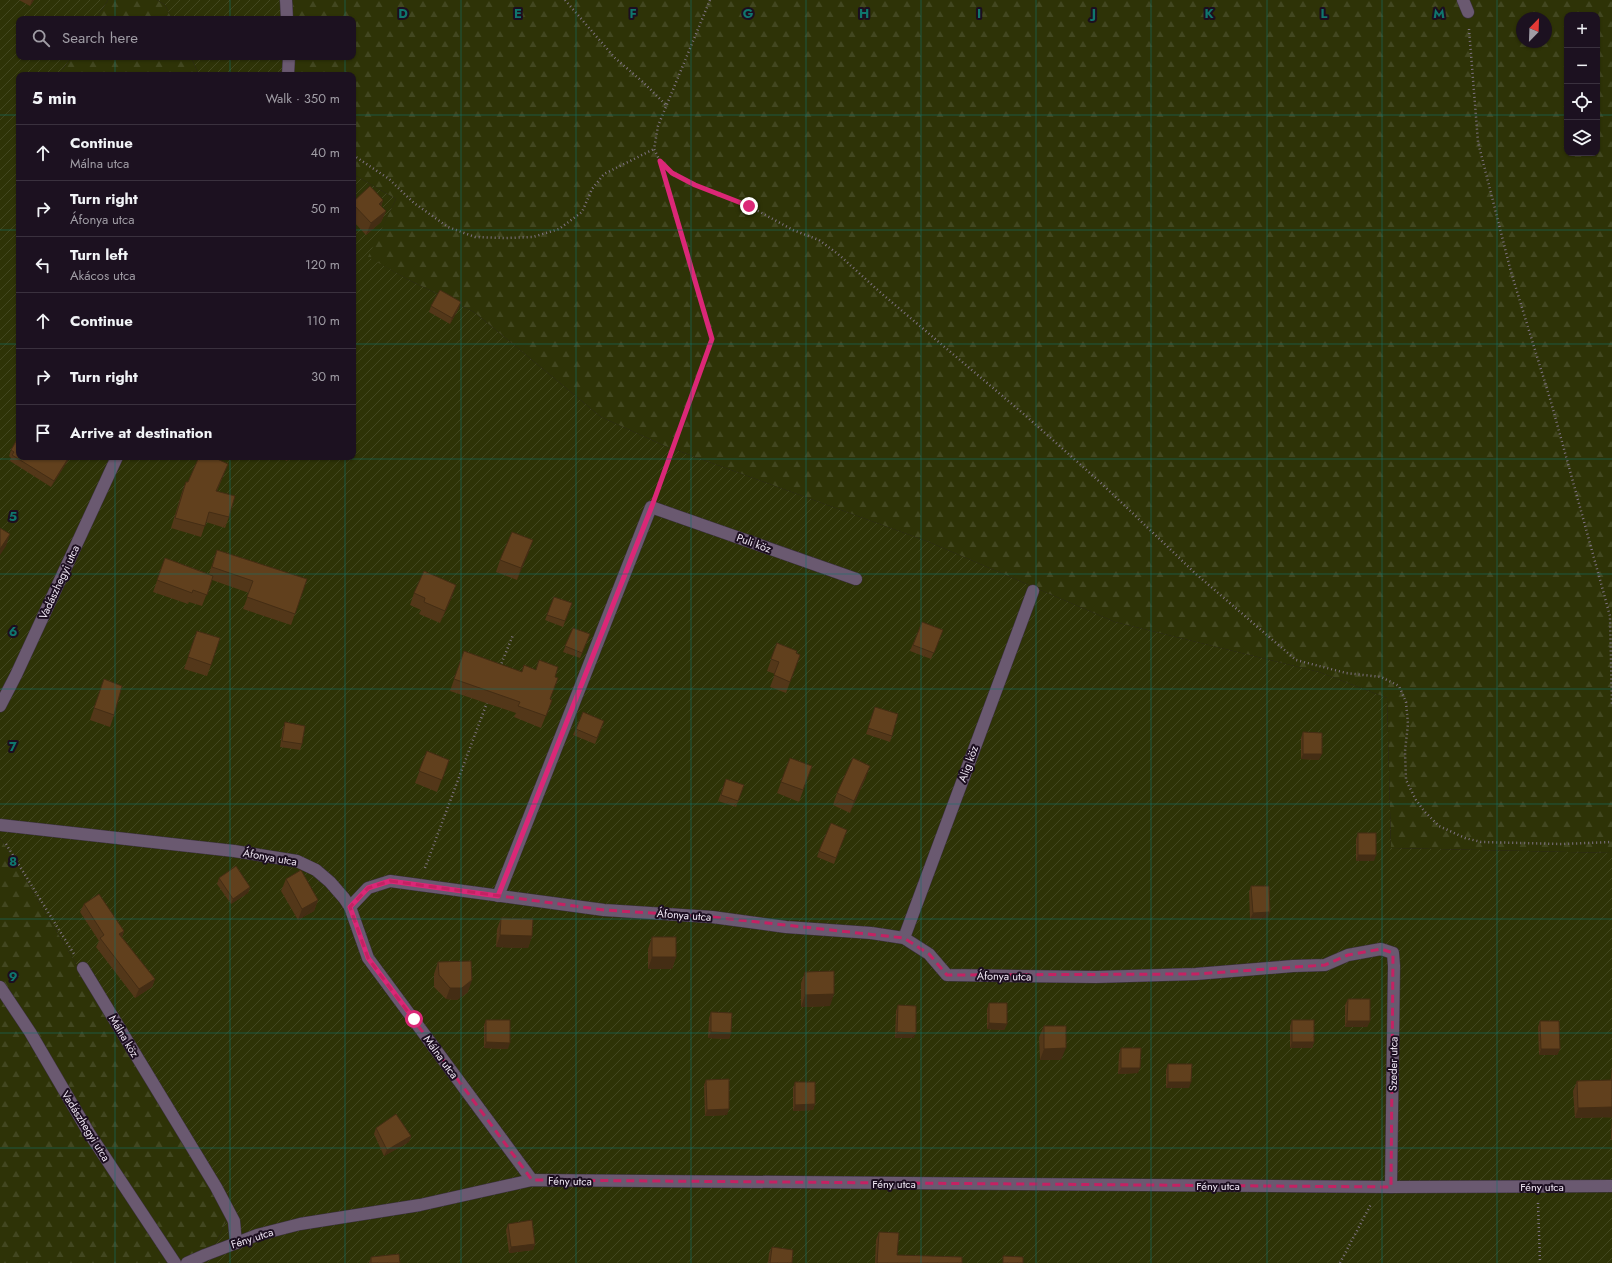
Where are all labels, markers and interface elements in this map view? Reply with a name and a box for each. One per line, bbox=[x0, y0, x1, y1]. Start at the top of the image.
text: D bbox=[398, 4, 408, 23]
text: E bbox=[514, 4, 522, 23]
text: F bbox=[629, 4, 637, 23]
text: G bbox=[743, 4, 754, 23]
text: H bbox=[859, 4, 869, 23]
text: I bbox=[977, 4, 981, 23]
text: J bbox=[1089, 4, 1096, 23]
text: K bbox=[1204, 4, 1214, 23]
text: L bbox=[1321, 4, 1328, 23]
text: M bbox=[1433, 4, 1445, 23]
north arrow bbox=[1516, 12, 1552, 48]
map controls bbox=[1564, 12, 1600, 156]
button: + bbox=[1564, 12, 1600, 48]
search box bbox=[16, 16, 356, 60]
icon: search bbox=[30, 27, 52, 49]
text: Search here bbox=[62, 27, 138, 49]
button: − bbox=[1564, 48, 1600, 84]
button: locate bbox=[1564, 84, 1600, 120]
text: 5 min bbox=[32, 86, 76, 110]
text: Walk · 350 m bbox=[265, 89, 340, 108]
button: layers bbox=[1564, 120, 1600, 156]
text: Continue bbox=[70, 132, 133, 154]
icon: ahead bbox=[32, 142, 54, 164]
text: 40 m bbox=[311, 143, 340, 162]
text: Málna utca bbox=[70, 154, 129, 173]
text: Turn right bbox=[70, 188, 138, 210]
route end bbox=[740, 197, 758, 215]
icon: right bbox=[32, 198, 54, 220]
text: 50 m bbox=[311, 199, 340, 218]
text: Áfonya utca bbox=[70, 210, 134, 229]
text: Turn left bbox=[70, 244, 128, 266]
icon: left bbox=[32, 254, 54, 276]
text: 120 m bbox=[305, 255, 340, 274]
text: Akácos utca bbox=[70, 266, 135, 285]
icon: ahead bbox=[32, 310, 54, 332]
text: Continue bbox=[70, 310, 133, 332]
text: 110 m bbox=[306, 311, 340, 330]
icon: right bbox=[32, 366, 54, 388]
text: Turn right bbox=[70, 366, 138, 388]
text: 30 m bbox=[311, 367, 340, 386]
icon: arrive bbox=[32, 422, 54, 444]
text: Arrive at destination bbox=[70, 422, 212, 444]
text: 5 bbox=[9, 507, 17, 526]
street label: Puli köz bbox=[734, 529, 774, 557]
street label: Vadászhegyi utca bbox=[35, 542, 83, 622]
text: 6 bbox=[9, 622, 18, 641]
text: 7 bbox=[9, 737, 17, 756]
street label: Alig köz bbox=[954, 744, 982, 784]
street label: Áfonya utca bbox=[242, 844, 298, 870]
text: 8 bbox=[9, 852, 17, 871]
street label: Áfonya utca bbox=[656, 905, 712, 925]
text: 9 bbox=[9, 967, 18, 986]
street label: Áfonya utca bbox=[977, 968, 1031, 984]
route start bbox=[405, 1010, 423, 1028]
street label: Málna köz bbox=[105, 1012, 143, 1060]
street label: Málna utca bbox=[420, 1032, 462, 1082]
street label: Szeder utca bbox=[1385, 1037, 1401, 1091]
street label: Vadászhegyi utca bbox=[58, 1088, 114, 1164]
street label: Fény utca bbox=[548, 1173, 592, 1189]
street label: Fény utca bbox=[872, 1176, 916, 1192]
street label: Fény utca bbox=[1196, 1178, 1240, 1194]
street label: Fény utca bbox=[1520, 1179, 1564, 1195]
street label: Fény utca bbox=[229, 1224, 275, 1252]

